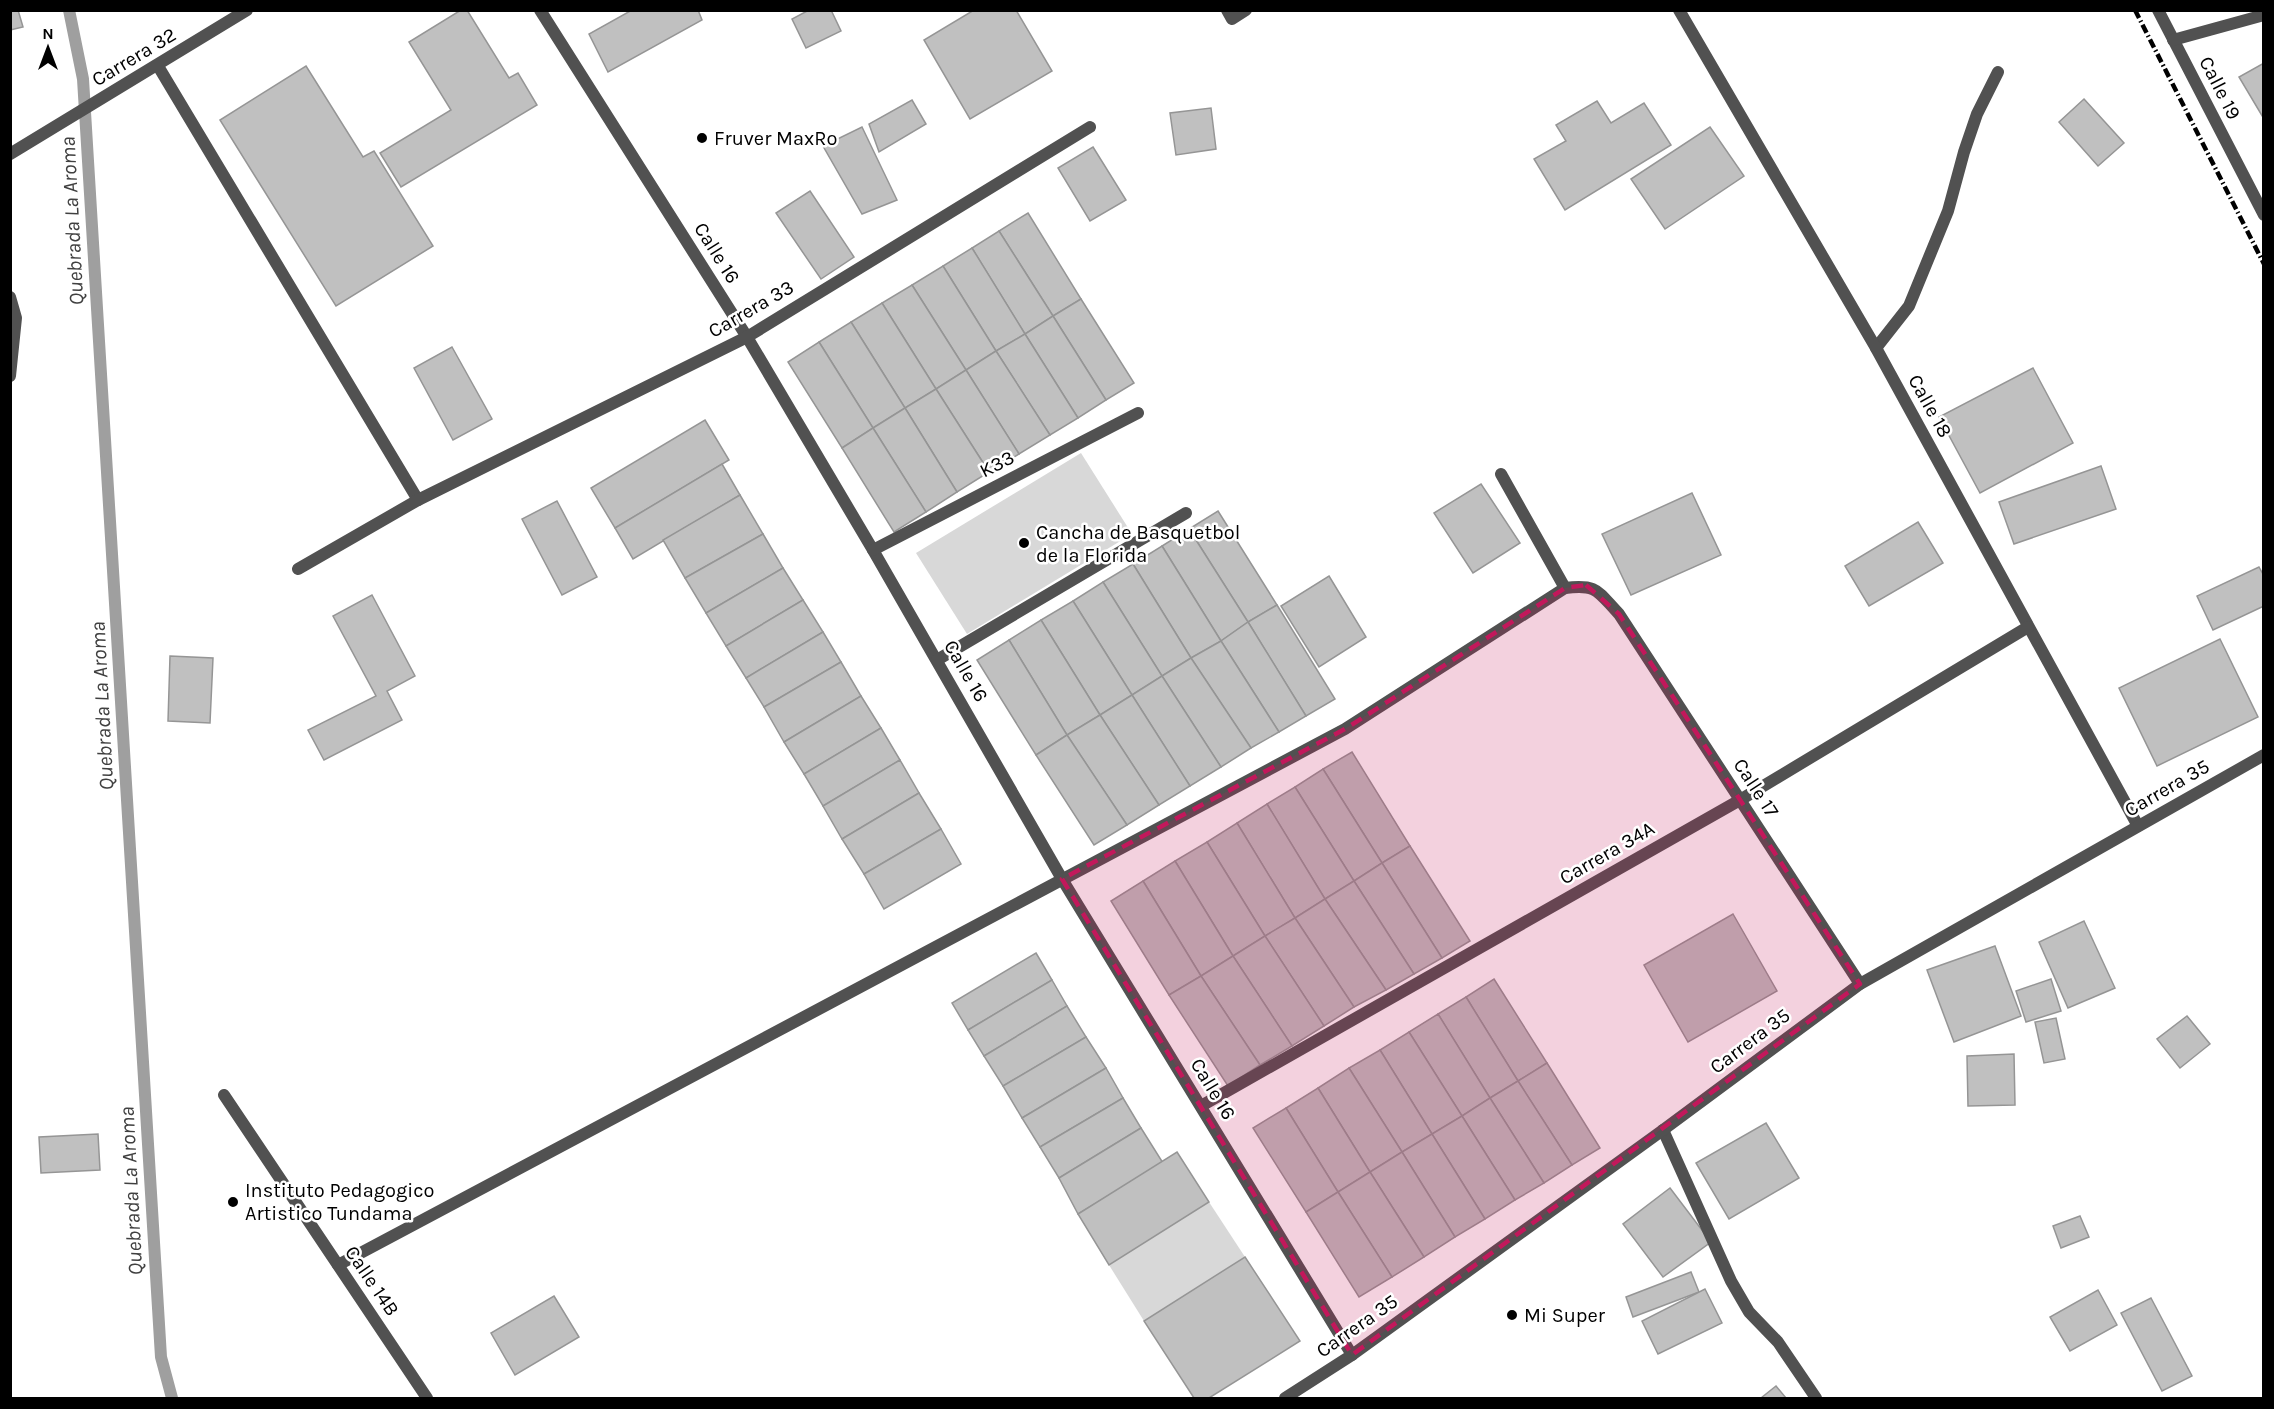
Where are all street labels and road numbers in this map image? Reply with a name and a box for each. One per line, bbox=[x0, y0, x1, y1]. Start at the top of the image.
street label: Carrera 32 bbox=[88, 23, 180, 91]
street label: Calle 19 bbox=[2194, 53, 2246, 123]
street label: Calle 16 bbox=[689, 218, 745, 288]
street label: Carrera 33 bbox=[704, 275, 798, 343]
street label: Calle 18 bbox=[1903, 371, 1957, 441]
street label: K33 bbox=[976, 446, 1018, 482]
street label: Calle 16 bbox=[939, 636, 993, 706]
street label: Calle 17 bbox=[1729, 754, 1784, 822]
street label: Carrera 35 bbox=[2121, 755, 2213, 821]
street label: Carrera 34A bbox=[1556, 817, 1658, 889]
street label: Carrera 35 bbox=[1706, 1004, 1794, 1078]
street label: Calle 16 bbox=[1186, 1054, 1240, 1124]
street label: Calle 14B bbox=[340, 1242, 404, 1320]
street label: Carrera 35 bbox=[1312, 1290, 1402, 1362]

